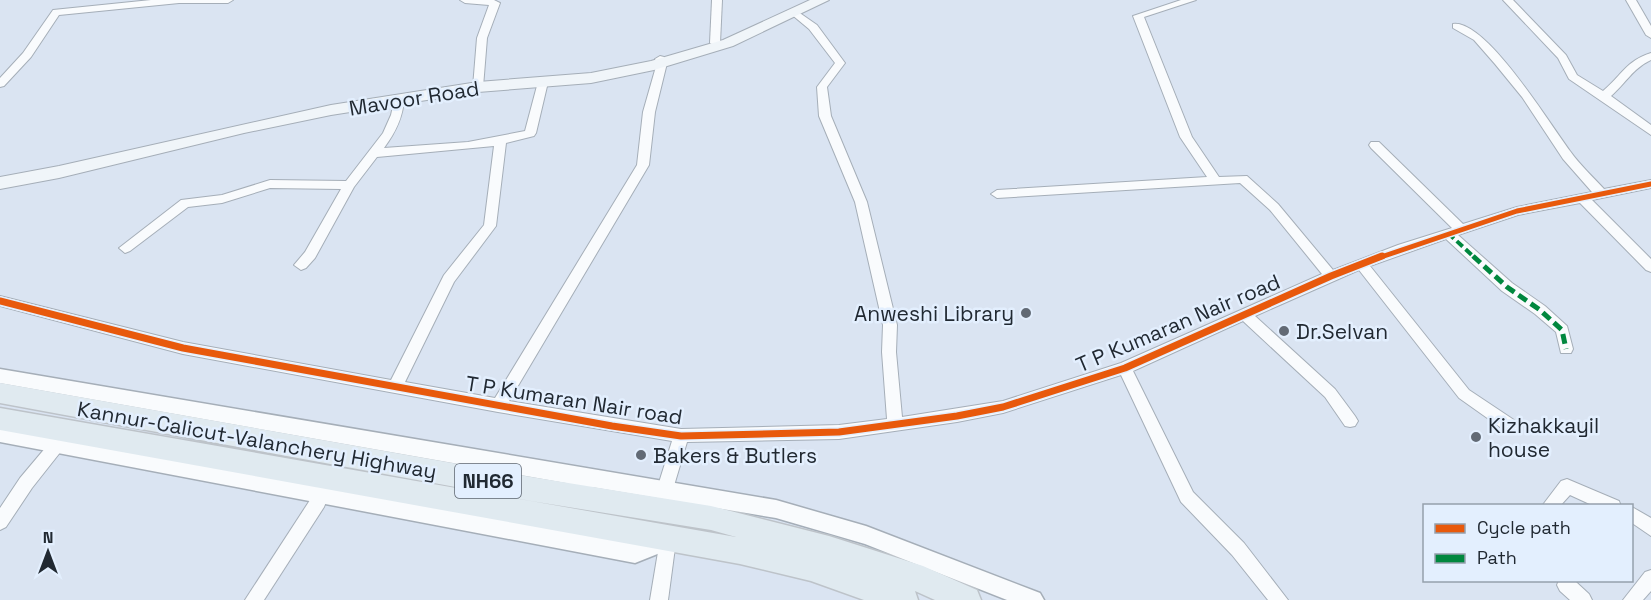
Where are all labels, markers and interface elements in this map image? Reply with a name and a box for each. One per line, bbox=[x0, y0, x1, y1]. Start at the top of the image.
street label: Mavoor Road bbox=[347, 74, 481, 122]
street label: T P Kumaran Nair road bbox=[1072, 268, 1284, 378]
place label: Anweshi Library bbox=[854, 300, 1014, 327]
marker: Anweshi Library bbox=[1019, 306, 1033, 320]
place label: Dr.Selvan bbox=[1296, 318, 1388, 345]
marker: Dr.Selvan bbox=[1277, 324, 1291, 338]
street label: T P Kumaran Nair road bbox=[464, 370, 684, 430]
street label: Kannur-Calicut-Valanchery Highway bbox=[75, 395, 439, 485]
place label: Kizhakkayil house bbox=[1488, 412, 1599, 463]
marker: Kizhakkayil house bbox=[1469, 430, 1483, 444]
place label: Bakers & Butlers bbox=[653, 442, 817, 469]
marker: Bakers & Butlers bbox=[634, 448, 648, 462]
road number: NH66 bbox=[455, 464, 521, 498]
legend bbox=[1423, 504, 1633, 582]
text: Cycle path bbox=[1477, 516, 1571, 539]
north arrow bbox=[18, 522, 78, 582]
text: N bbox=[43, 527, 53, 548]
text: Path bbox=[1477, 546, 1517, 569]

